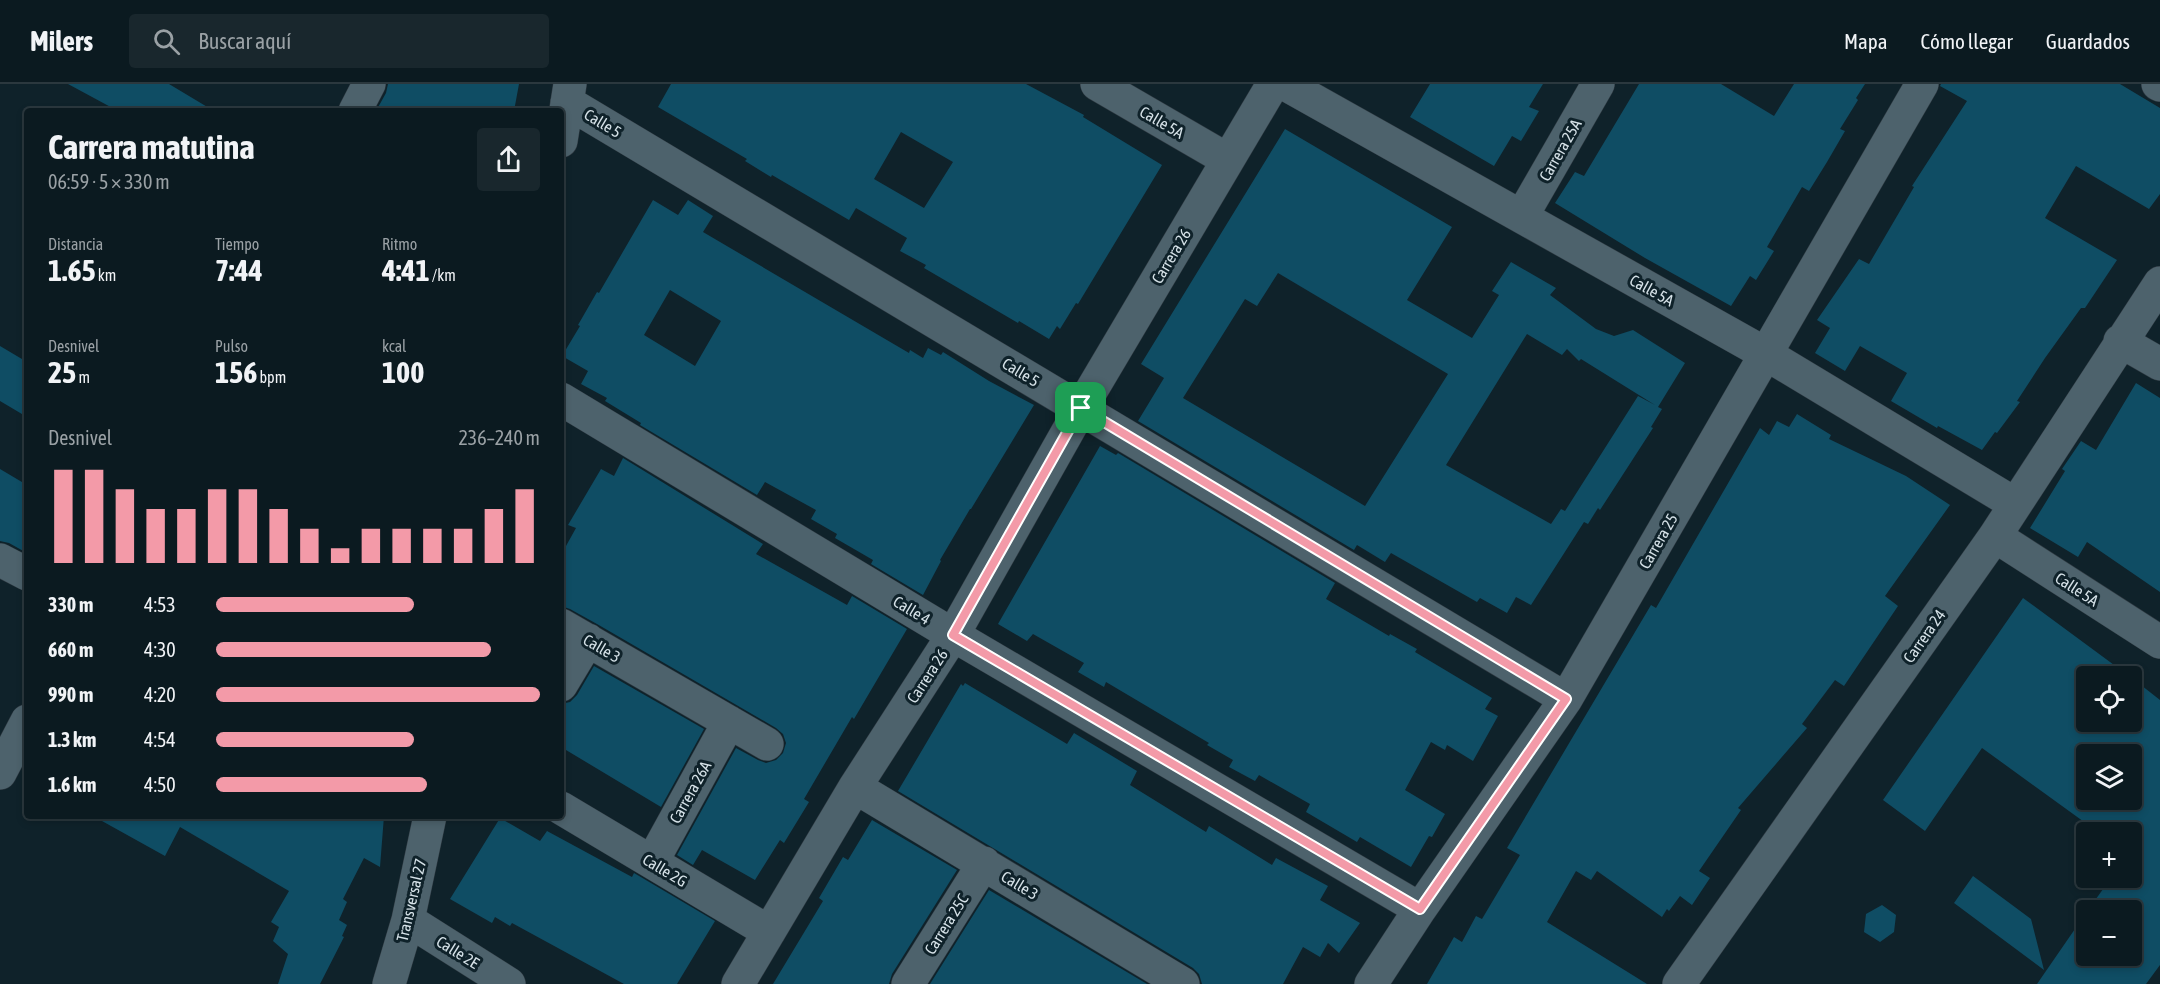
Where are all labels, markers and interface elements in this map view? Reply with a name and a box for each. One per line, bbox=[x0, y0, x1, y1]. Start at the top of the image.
search box bbox=[129, 14, 549, 68]
text: Milers bbox=[30, 25, 93, 57]
icon: search bbox=[150, 25, 183, 58]
text: Buscar aquí bbox=[198, 28, 291, 54]
text: Mapa bbox=[1844, 29, 1888, 53]
text: Cómo llegar bbox=[1921, 29, 2013, 53]
text: Guardados bbox=[2046, 29, 2130, 53]
street label: Calle 5A bbox=[1137, 102, 1187, 142]
street label: Calle 5 bbox=[581, 105, 625, 141]
street label: Carrera 25A bbox=[1535, 116, 1585, 184]
text: Carrera matutina bbox=[48, 128, 255, 166]
button: share bbox=[477, 128, 540, 191]
text: 06:59 · 5 × 330 m bbox=[48, 170, 170, 193]
street label: Carrera 26 bbox=[1148, 225, 1194, 287]
text: Distancia bbox=[48, 235, 103, 253]
text: Tiempo bbox=[215, 235, 259, 253]
text: Ritmo bbox=[382, 235, 417, 253]
text: 1.65 bbox=[48, 253, 96, 287]
text: 7:44 bbox=[215, 253, 263, 287]
text: 4:41 bbox=[382, 253, 430, 287]
text: km bbox=[96, 266, 116, 284]
text: /km bbox=[430, 266, 456, 284]
street label: Calle 5A bbox=[1627, 271, 1677, 310]
text: Desnivel bbox=[48, 337, 99, 355]
text: Pulso bbox=[215, 337, 248, 355]
text: kcal bbox=[382, 337, 406, 355]
street label: Calle 5 bbox=[999, 354, 1043, 390]
text: 25 bbox=[48, 355, 76, 389]
text: 156 bbox=[215, 355, 257, 389]
text: 100 bbox=[382, 355, 424, 389]
text: m bbox=[76, 368, 90, 386]
text: bpm bbox=[257, 368, 286, 386]
pin bbox=[1055, 382, 1106, 433]
icon: arrive bbox=[1064, 391, 1097, 424]
text: Desnivel bbox=[48, 426, 112, 449]
text: 236–240 m bbox=[458, 426, 540, 449]
street label: Carrera 25 bbox=[1635, 510, 1681, 572]
street label: Calle 5A bbox=[2052, 568, 2102, 610]
street label: Calle 4 bbox=[890, 592, 934, 628]
text: 330 m bbox=[48, 593, 93, 616]
text: 4:53 bbox=[144, 593, 176, 616]
street label: Carrera 24 bbox=[1899, 606, 1949, 666]
street label: Calle 3 bbox=[580, 630, 624, 666]
text: 660 m bbox=[48, 638, 93, 661]
text: 4:30 bbox=[144, 638, 176, 661]
street label: Carrera 26 bbox=[903, 646, 951, 706]
map controls bbox=[2076, 666, 2142, 966]
button: locate bbox=[2076, 666, 2142, 732]
text: 990 m bbox=[48, 683, 93, 706]
text: 4:20 bbox=[144, 683, 176, 706]
text: 1.3 km bbox=[48, 728, 96, 751]
text: 4:54 bbox=[144, 728, 176, 751]
button: layers bbox=[2076, 744, 2142, 810]
street label: Carrera 26A bbox=[666, 758, 714, 826]
text: 1.6 km bbox=[48, 773, 96, 796]
text: 4:50 bbox=[144, 773, 176, 796]
button: + bbox=[2076, 822, 2142, 888]
street label: Calle 2G bbox=[640, 850, 690, 890]
street label: Transversal 27 bbox=[393, 857, 429, 943]
street label: Calle 3 bbox=[998, 867, 1042, 903]
street label: Carrera 25C bbox=[920, 891, 972, 957]
button: − bbox=[2076, 900, 2142, 966]
street label: Calle 2E bbox=[433, 932, 483, 972]

